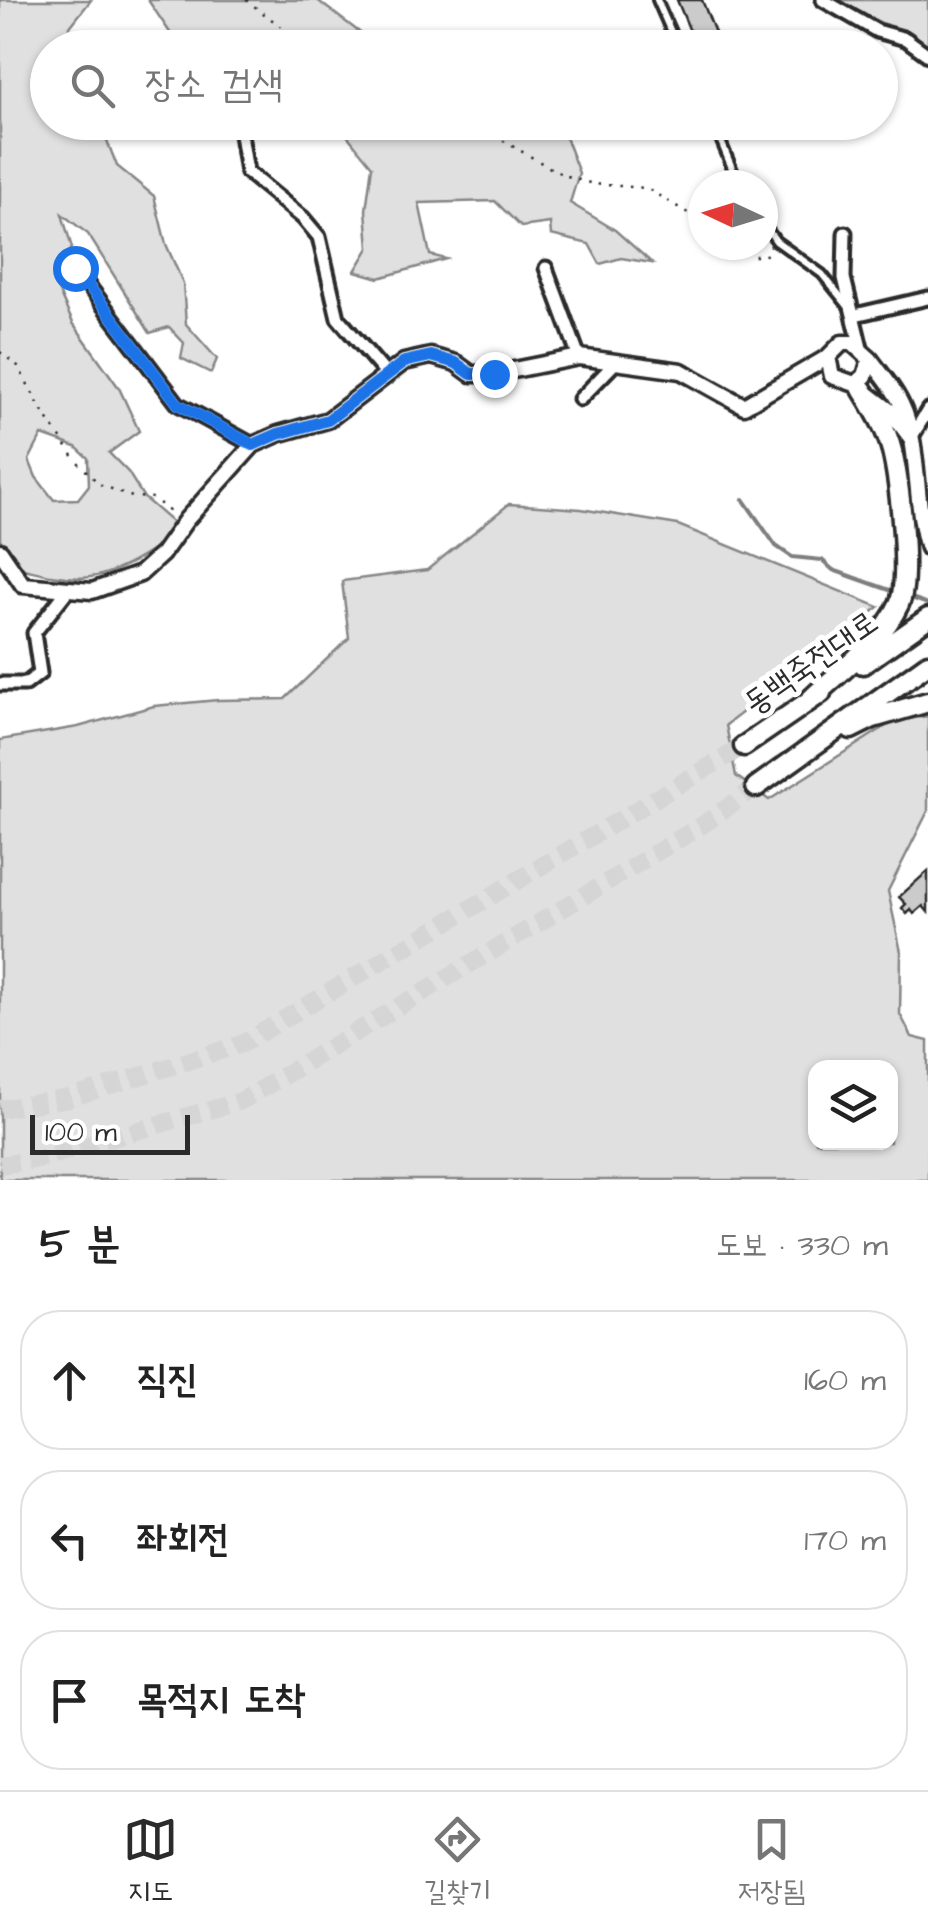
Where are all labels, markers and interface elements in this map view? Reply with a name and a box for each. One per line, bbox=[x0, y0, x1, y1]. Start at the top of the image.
search box bbox=[30, 30, 898, 140]
icon: search bbox=[65, 58, 120, 113]
text: 장소 검색 bbox=[145, 59, 283, 111]
north arrow bbox=[688, 170, 778, 260]
route start bbox=[53, 246, 99, 292]
route end bbox=[472, 352, 518, 398]
street label: 동백죽전대로 bbox=[735, 600, 887, 726]
map controls bbox=[808, 1060, 898, 1150]
button: layers bbox=[808, 1060, 898, 1150]
scale bar bbox=[30, 1110, 190, 1154]
text: 100 m bbox=[45, 1113, 117, 1152]
text: 5 분 bbox=[40, 1216, 120, 1274]
text: 도보 · 330 m bbox=[716, 1223, 888, 1268]
icon: ahead bbox=[42, 1353, 97, 1408]
text: 직진 bbox=[137, 1354, 198, 1406]
text: 160 m bbox=[804, 1358, 886, 1403]
icon: left bbox=[42, 1513, 97, 1568]
text: 좌회전 bbox=[137, 1514, 229, 1566]
text: 170 m bbox=[804, 1518, 886, 1563]
icon: arrive bbox=[42, 1673, 97, 1728]
text: 목적지 도착 bbox=[137, 1674, 305, 1726]
tab: 지도 bbox=[123, 1812, 178, 1911]
tab: 길찾기 bbox=[424, 1812, 492, 1911]
tab: 저장됨 bbox=[737, 1812, 805, 1911]

